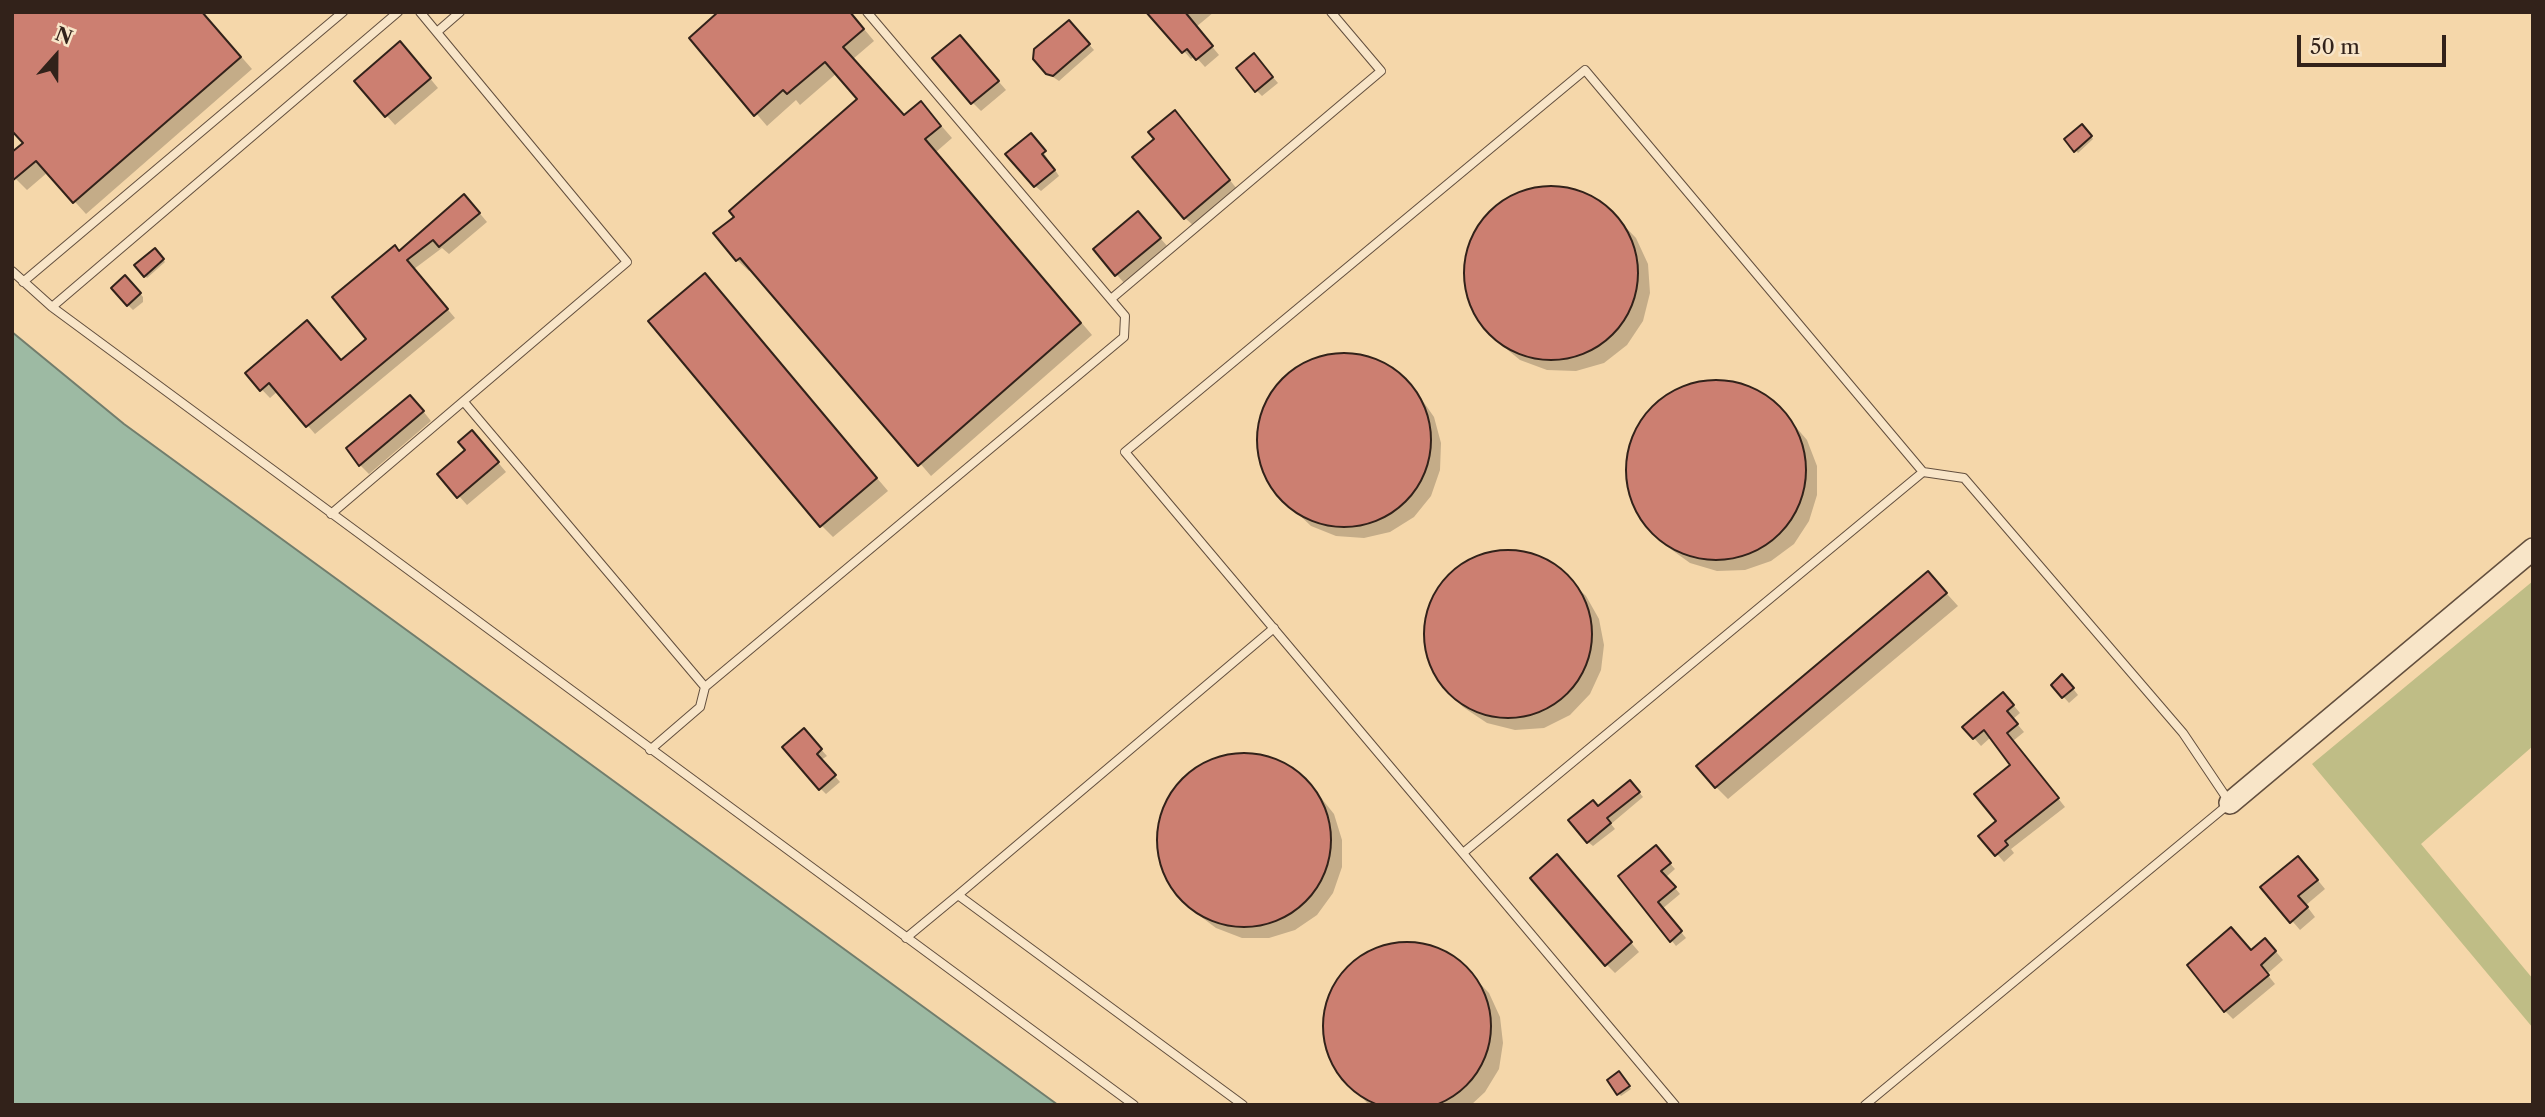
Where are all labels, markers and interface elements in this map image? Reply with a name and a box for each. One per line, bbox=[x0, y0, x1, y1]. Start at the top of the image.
north arrow bbox=[21, 21, 91, 91]
scale bar bbox=[2300, 21, 2449, 65]
text: N bbox=[52, 22, 76, 50]
text: 50 m bbox=[2310, 34, 2360, 59]

